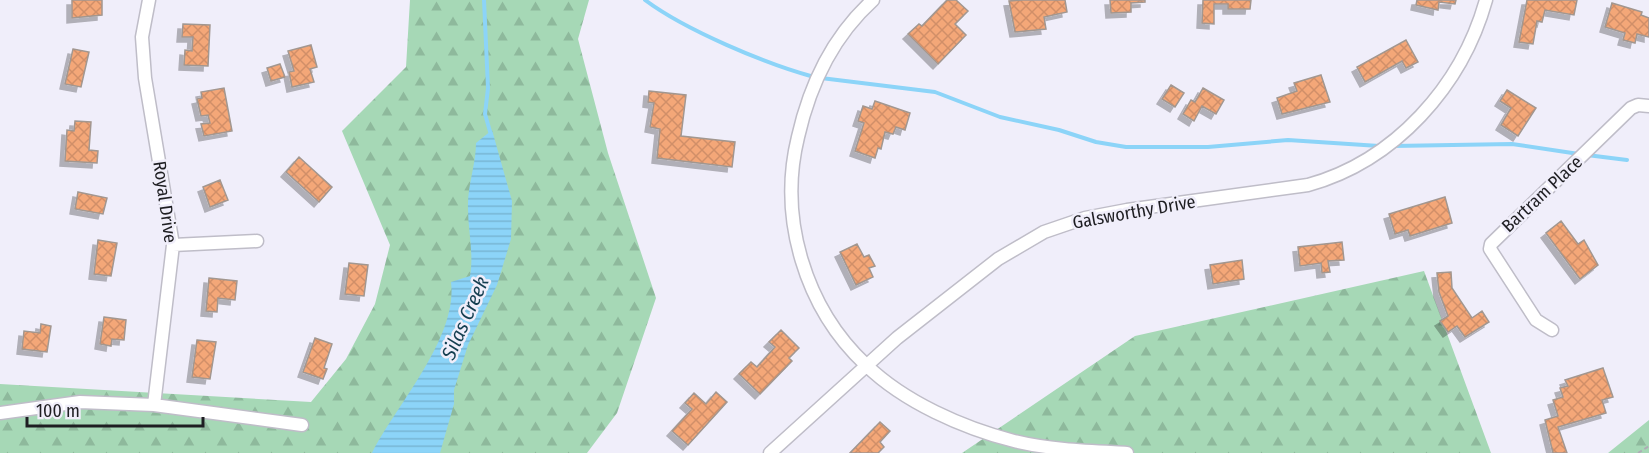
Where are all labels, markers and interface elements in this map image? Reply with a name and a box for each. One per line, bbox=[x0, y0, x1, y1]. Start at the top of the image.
street label: Bartram Place bbox=[1497, 151, 1587, 237]
street label: Royal Drive bbox=[148, 160, 182, 244]
street label: Galsworthy Drive bbox=[1071, 190, 1197, 234]
water label: Silas Creek bbox=[436, 273, 494, 364]
scale bar bbox=[27, 390, 202, 428]
text: 100 m bbox=[36, 400, 80, 422]

